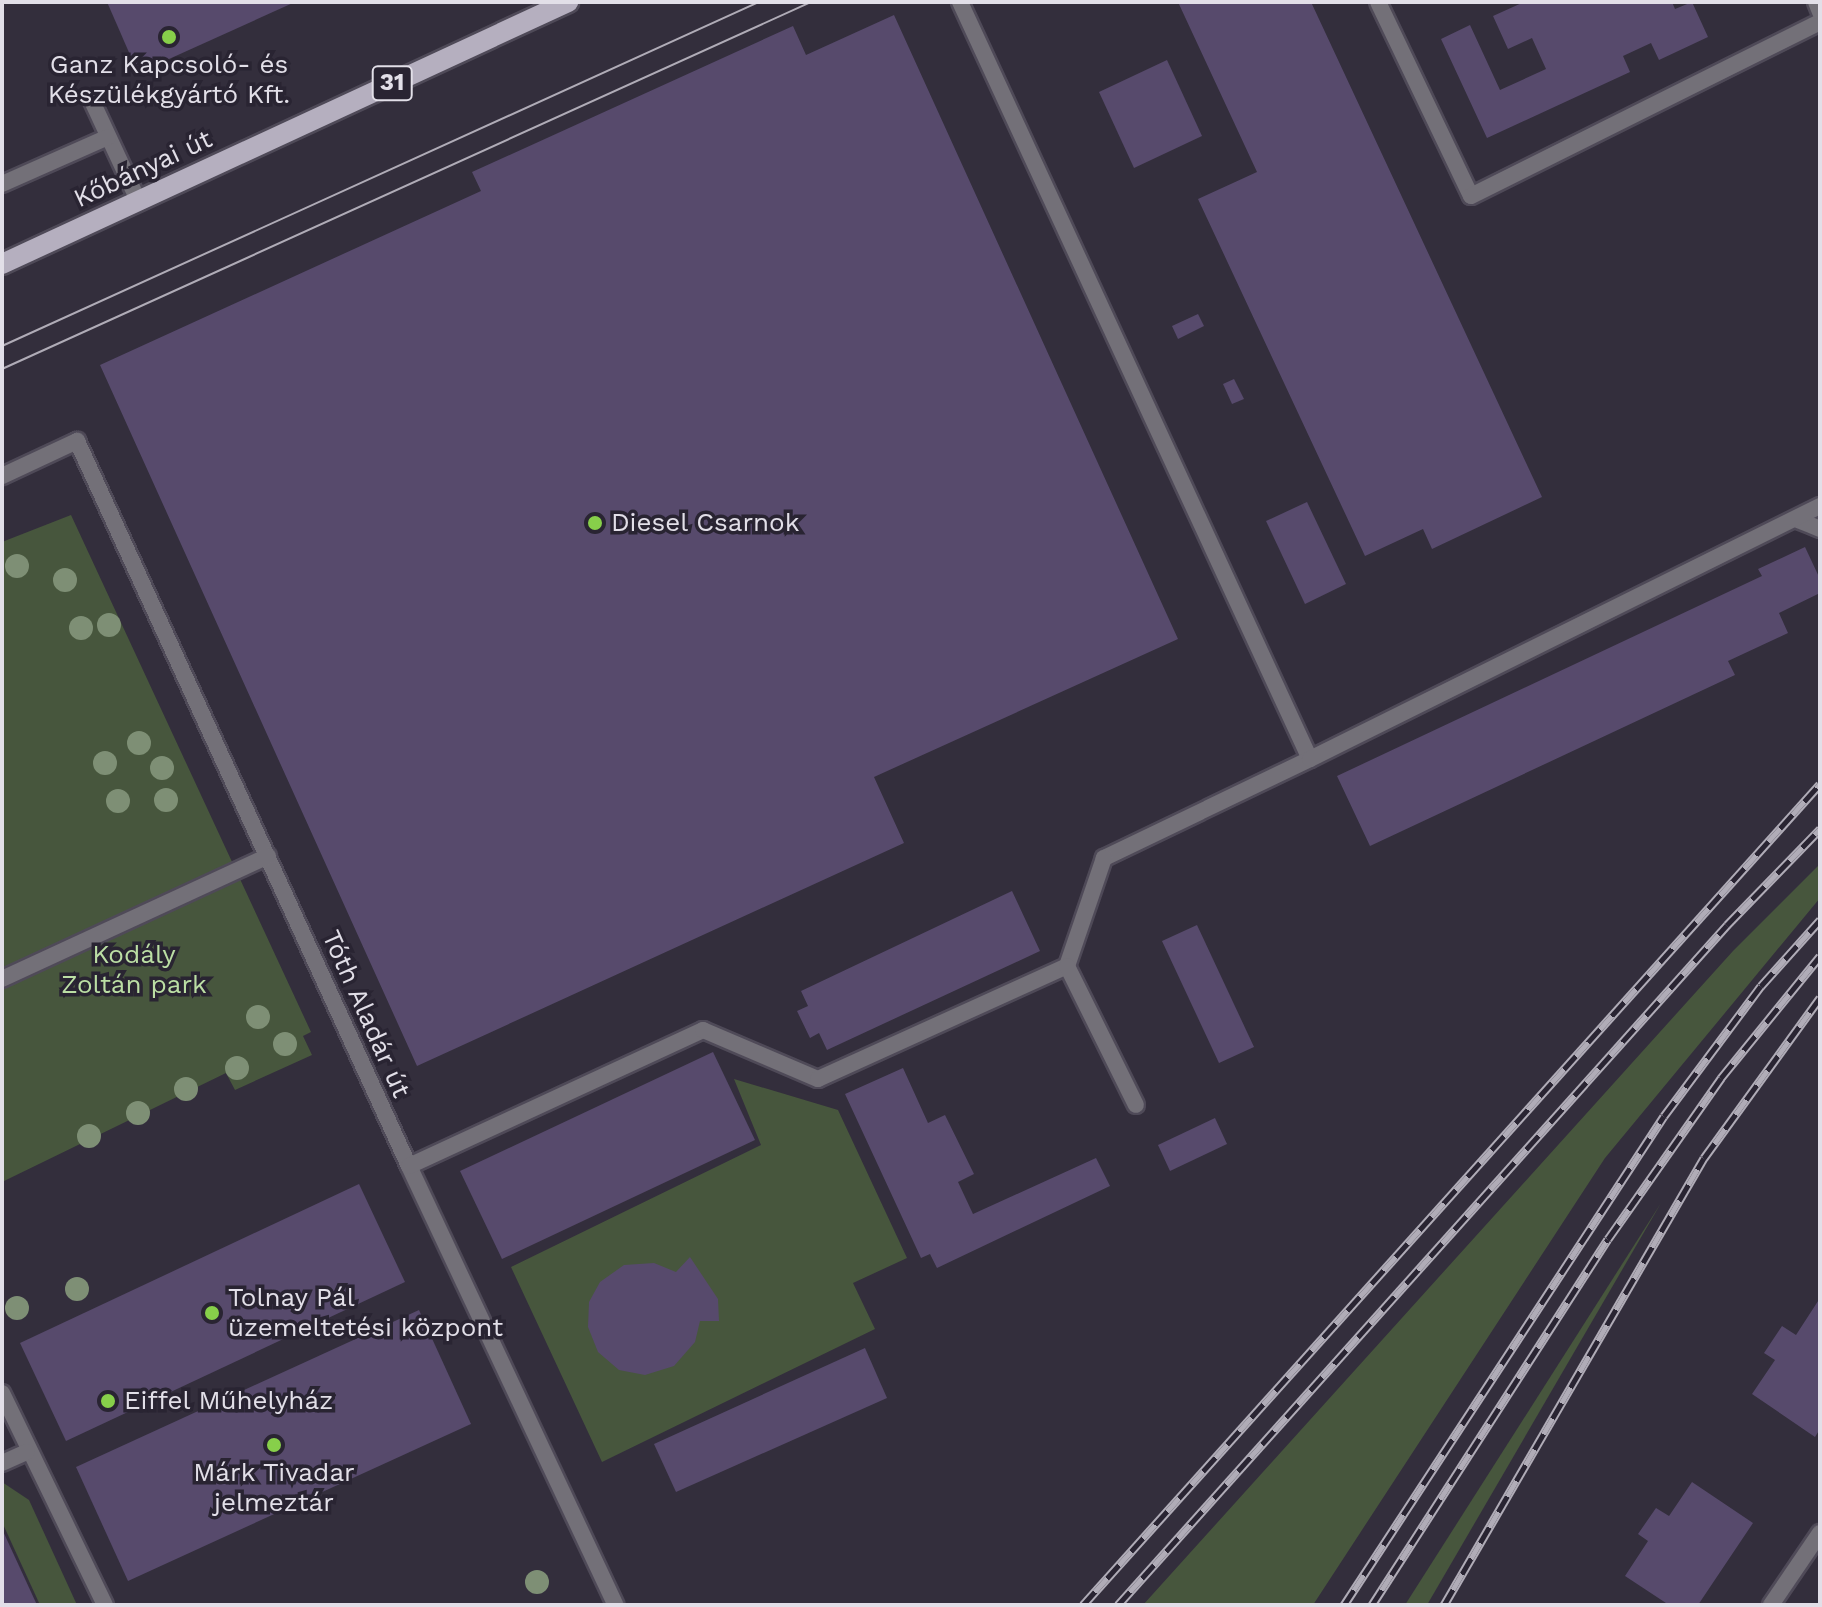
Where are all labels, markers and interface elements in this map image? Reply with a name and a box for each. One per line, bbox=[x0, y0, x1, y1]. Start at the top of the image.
marker: Ganz Kapcsoló- és Készülékgyártó Kft. bbox=[160, 28, 178, 46]
place label: Ganz Kapcsoló- és Készülékgyártó Kft. bbox=[48, 49, 290, 110]
road number: 31 bbox=[370, 63, 414, 103]
street label: Kőbányai út bbox=[69, 123, 217, 215]
place label: Diesel Csarnok bbox=[611, 507, 800, 539]
marker: Diesel Csarnok bbox=[586, 514, 604, 532]
street label: Tóth Aladár út bbox=[315, 925, 417, 1103]
park label: Kodály Zoltán park bbox=[61, 939, 207, 1000]
place label: Tolnay Pál üzemeltetési központ bbox=[228, 1282, 503, 1344]
marker: Tolnay Pál üzemeltetési központ bbox=[203, 1304, 221, 1322]
place label: Eiffel Műhelyház bbox=[124, 1385, 334, 1417]
marker: Eiffel Műhelyház bbox=[99, 1392, 117, 1410]
marker: Márk Tivadar jelmeztár bbox=[265, 1436, 283, 1454]
place label: Márk Tivadar jelmeztár bbox=[193, 1457, 355, 1518]

